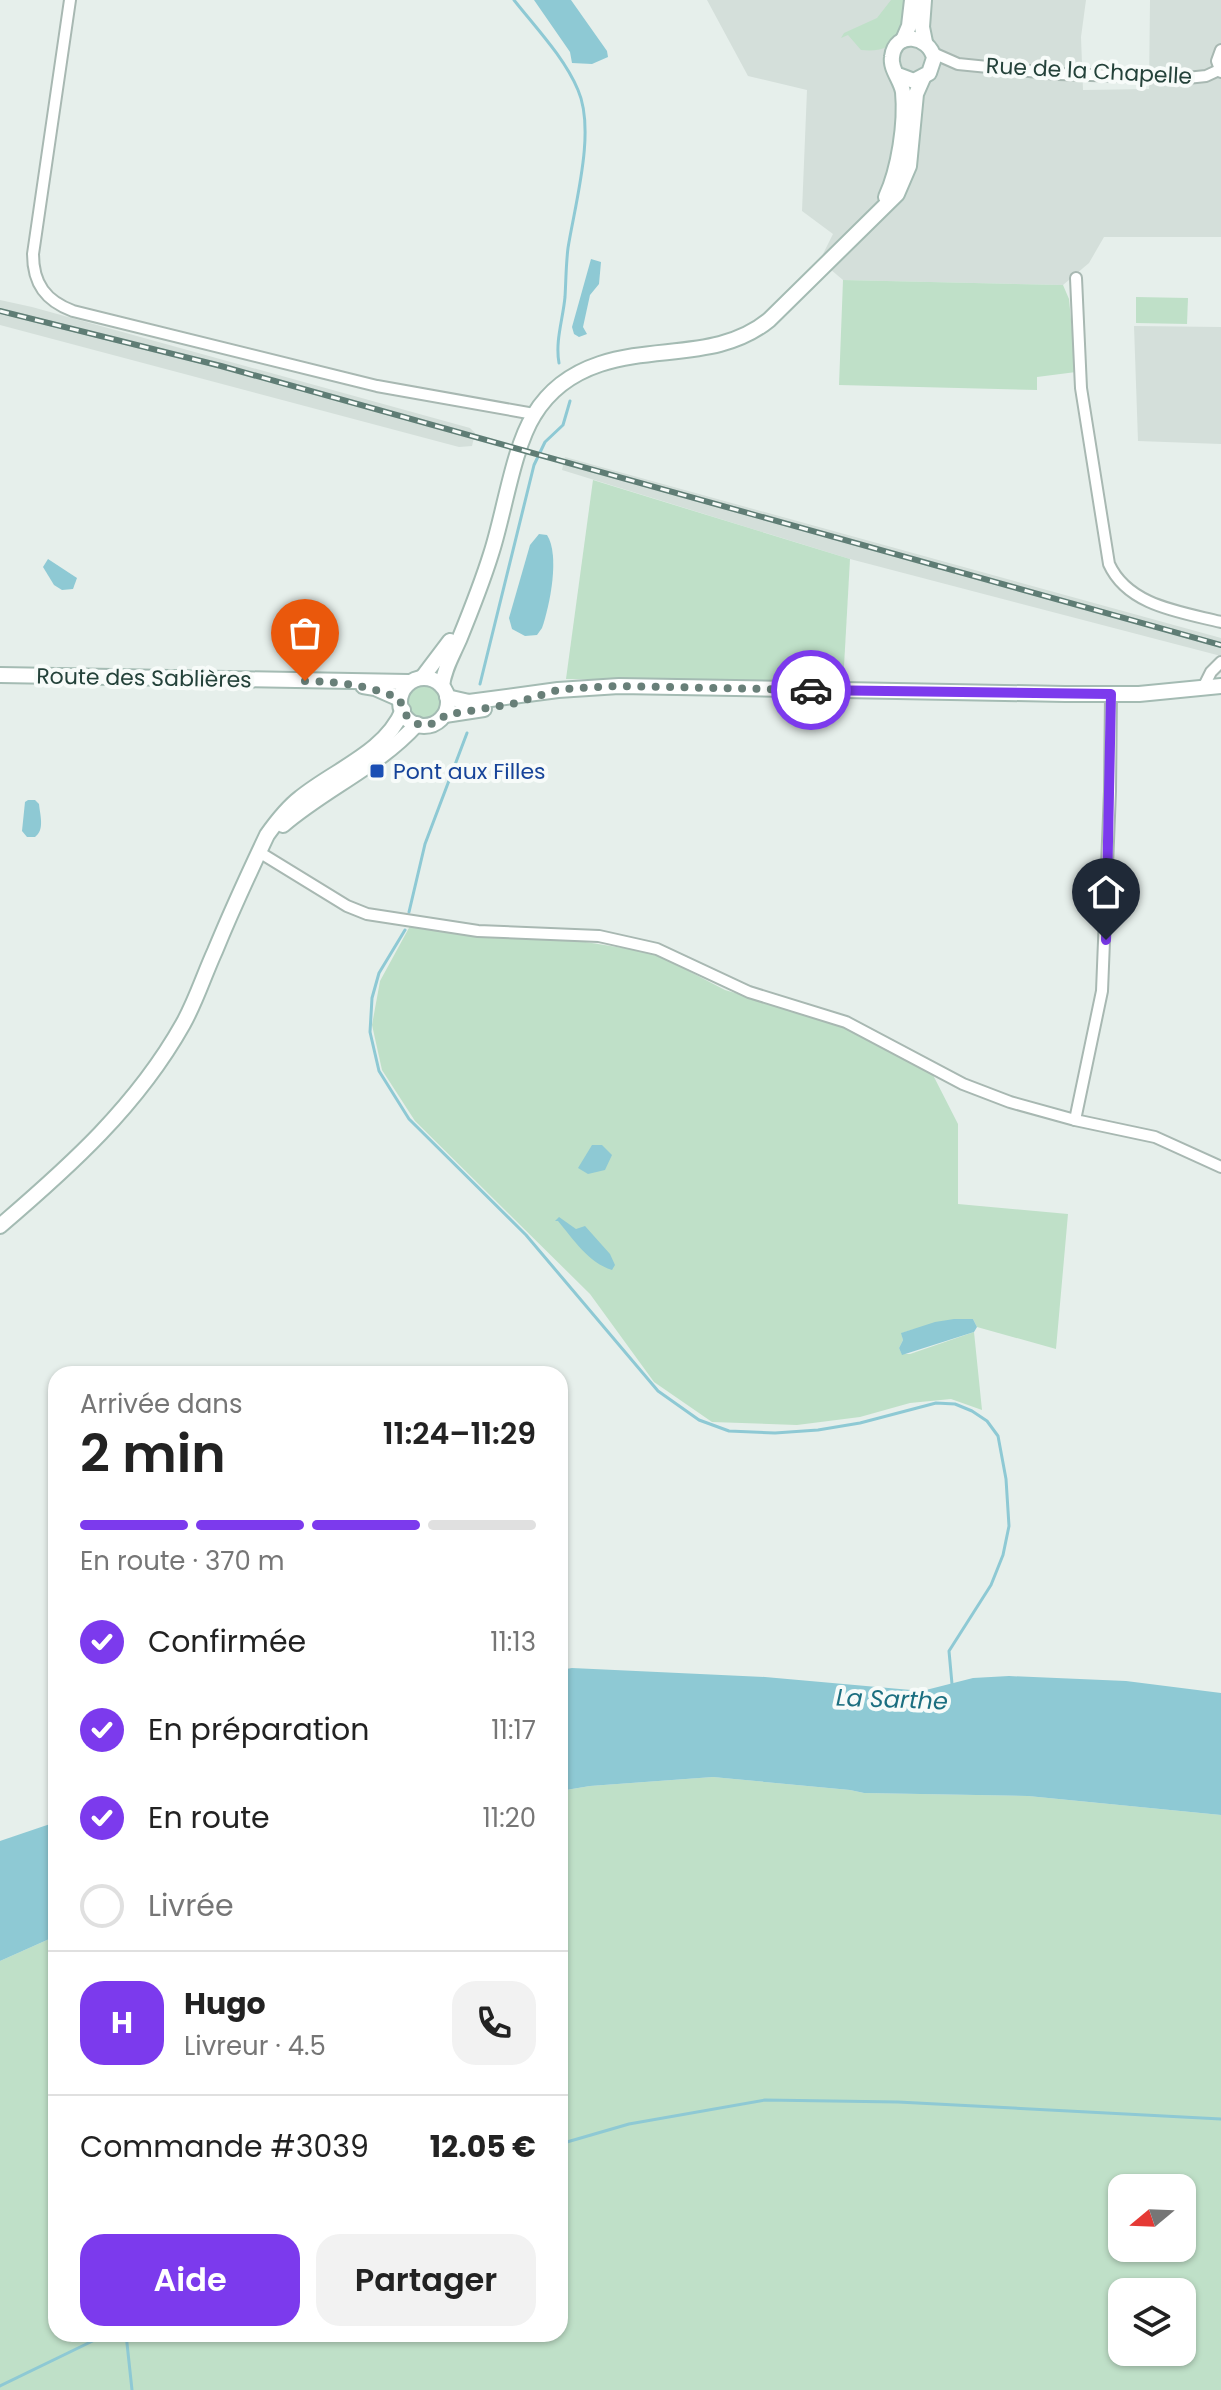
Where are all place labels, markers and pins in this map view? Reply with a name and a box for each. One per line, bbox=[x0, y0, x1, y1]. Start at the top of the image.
pin bbox=[271, 599, 339, 681]
place label: Pont aux Filles bbox=[393, 756, 546, 787]
marker: Pont aux Filles bbox=[368, 762, 386, 780]
pin bbox=[1072, 858, 1140, 940]

